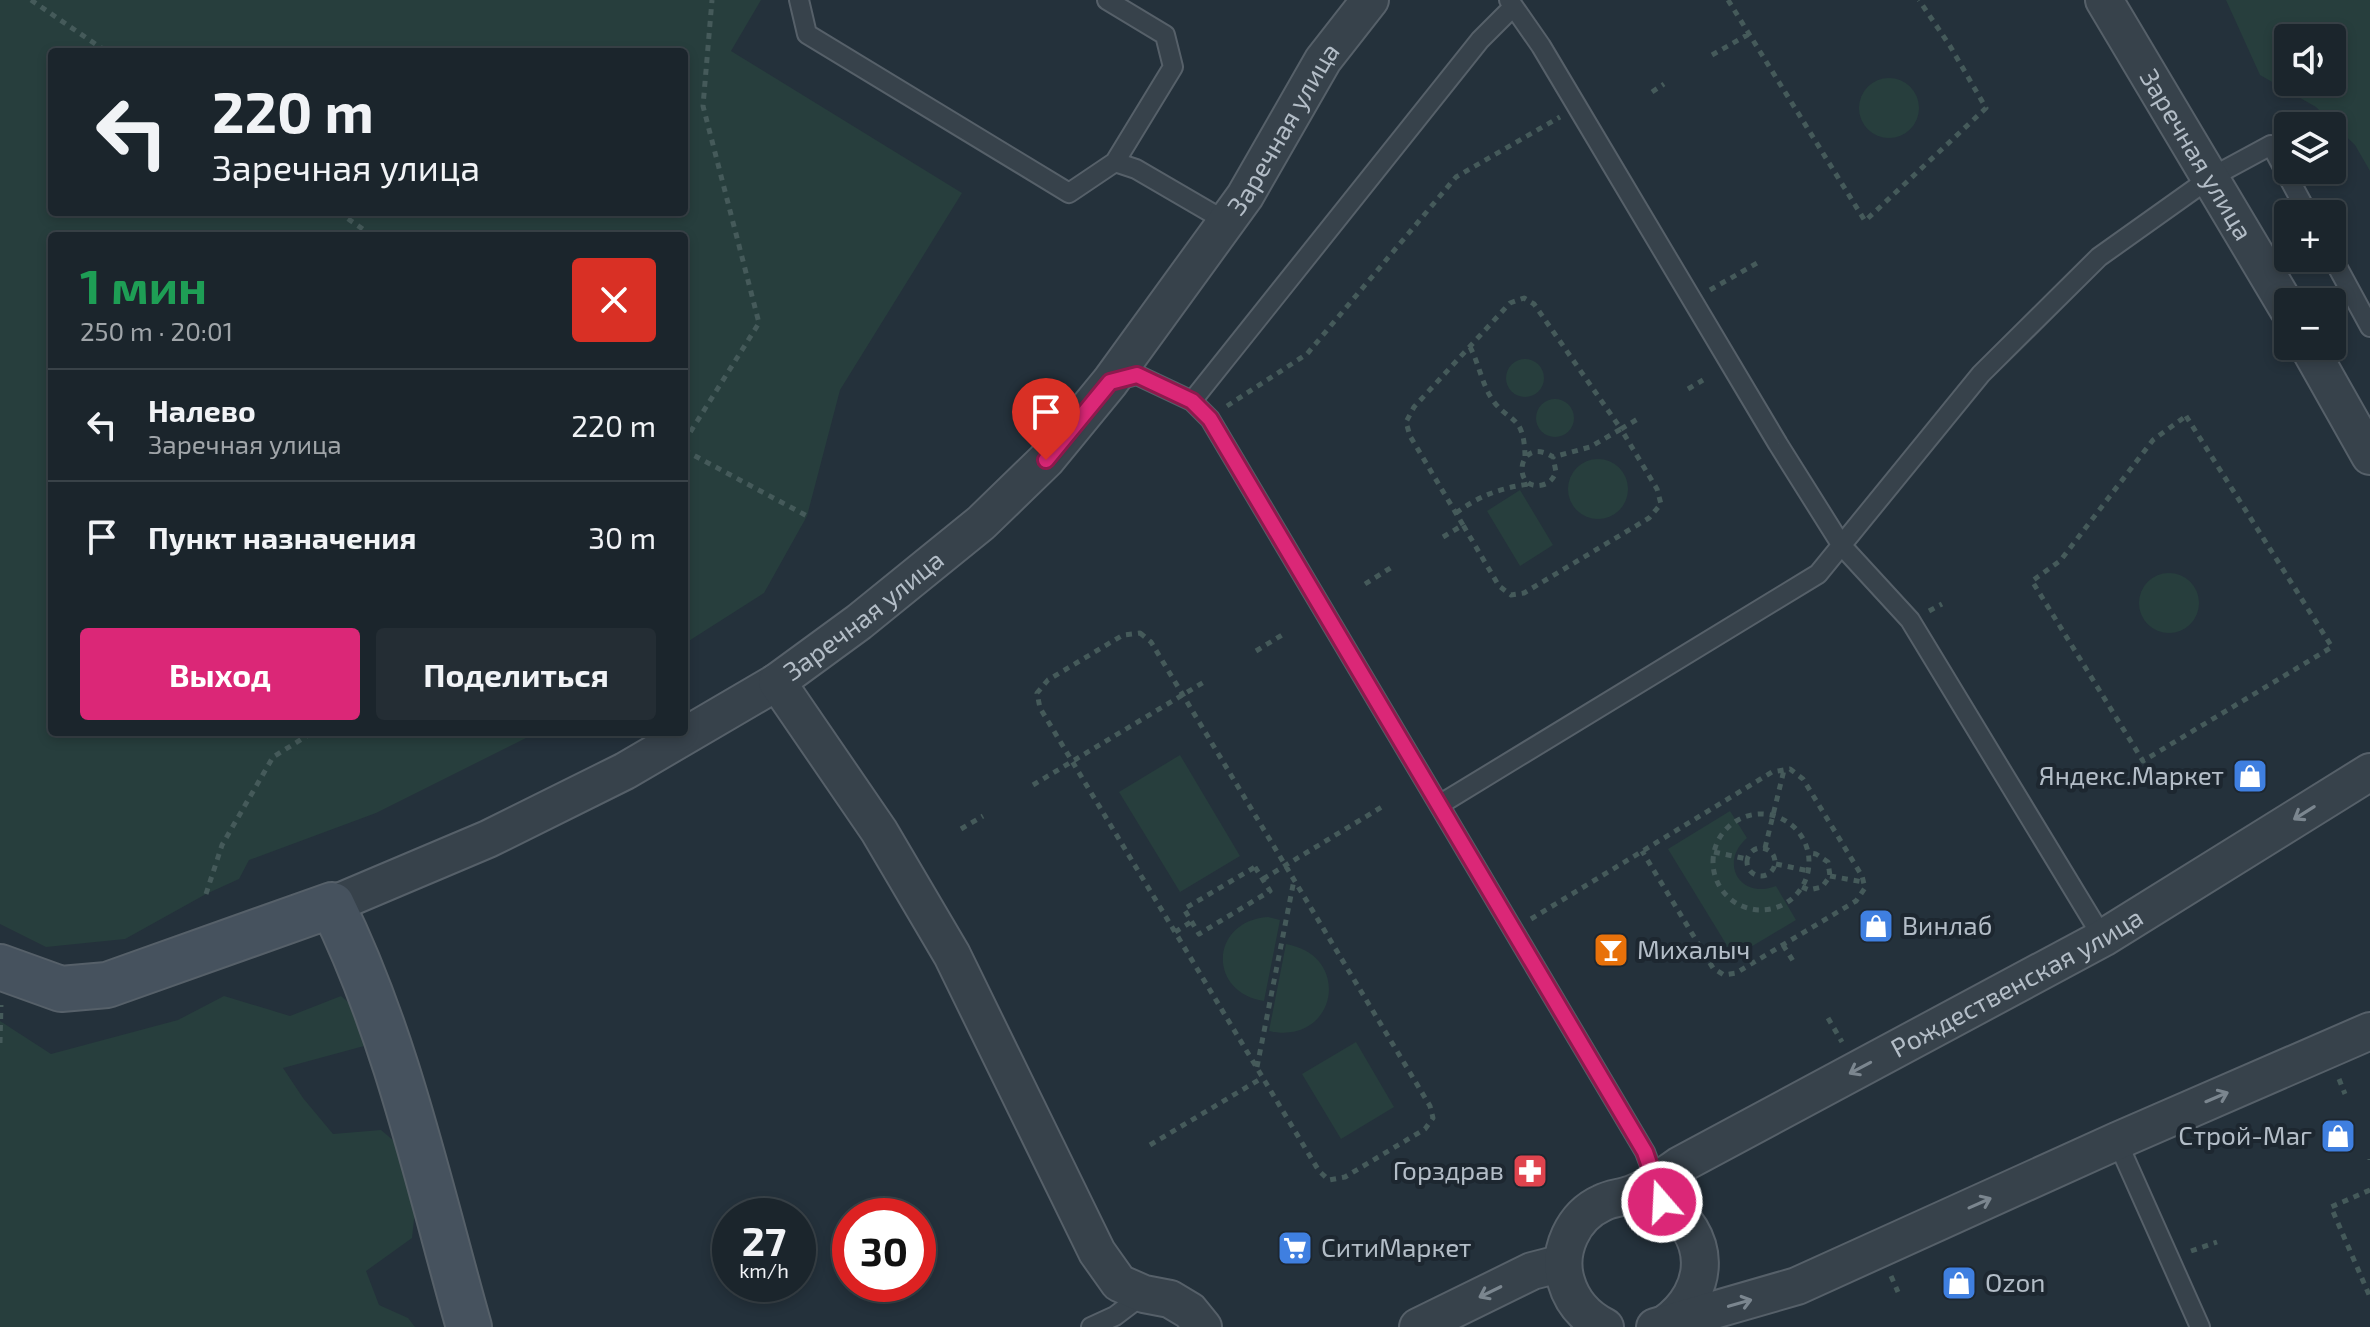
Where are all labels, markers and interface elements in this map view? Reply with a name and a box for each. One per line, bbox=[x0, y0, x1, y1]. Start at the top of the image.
map controls bbox=[2274, 24, 2346, 360]
button: sound bbox=[2274, 24, 2346, 96]
street label: Заречная улица bbox=[1220, 36, 1345, 220]
street label: Заречная улица bbox=[2134, 63, 2260, 245]
text: 220 m bbox=[212, 77, 374, 144]
icon: left bbox=[80, 80, 184, 184]
button: layers bbox=[2274, 112, 2346, 184]
text: Заречная улица bbox=[212, 145, 480, 188]
button: + bbox=[2274, 200, 2346, 272]
text: 1 мин bbox=[80, 256, 207, 314]
button: close bbox=[572, 258, 656, 342]
button: − bbox=[2274, 288, 2346, 360]
text: 250 m · 20:01 bbox=[80, 315, 233, 346]
pin bbox=[1012, 378, 1080, 460]
icon: arrive bbox=[1024, 390, 1068, 434]
text: Налево bbox=[148, 392, 256, 428]
icon: left bbox=[80, 403, 124, 447]
text: 220 m bbox=[571, 407, 656, 443]
text: Заречная улица bbox=[148, 428, 342, 459]
icon: arrive bbox=[80, 515, 124, 559]
text: Пункт назначения bbox=[148, 519, 416, 555]
text: 30 m bbox=[588, 519, 656, 555]
street label: Заречная улица bbox=[777, 543, 949, 686]
button: Выход bbox=[80, 628, 360, 720]
button: Поделиться bbox=[376, 628, 656, 720]
shop icon: Яндекс.Маркет bbox=[2231, 757, 2269, 795]
place label: Яндекс.Маркет bbox=[2039, 759, 2224, 790]
one-way arrow bbox=[2293, 805, 2316, 821]
street label: Рождественская улица bbox=[1885, 900, 2148, 1063]
shop icon: Винлаб bbox=[1857, 907, 1895, 945]
place label: Винлаб bbox=[1902, 909, 1992, 940]
bar icon: Михалыч bbox=[1592, 931, 1630, 969]
place label: Михалыч bbox=[1637, 933, 1750, 964]
one-way arrow bbox=[1849, 1061, 1873, 1077]
one-way arrow bbox=[2204, 1089, 2229, 1104]
shop icon: Строй-Маг bbox=[2319, 1117, 2357, 1155]
place label: Строй-Маг bbox=[2178, 1119, 2312, 1150]
pharmacy icon: Горздрав bbox=[1511, 1152, 1549, 1190]
place label: Горздрав bbox=[1393, 1154, 1504, 1185]
position arrow bbox=[1620, 1160, 1704, 1244]
one-way arrow bbox=[1968, 1195, 1992, 1210]
speed limit sign: 30 bbox=[832, 1198, 936, 1302]
text: 27 bbox=[742, 1216, 786, 1264]
supermarket icon: СитиМаркет bbox=[1276, 1229, 1314, 1267]
place label: СитиМаркет bbox=[1321, 1231, 1472, 1262]
text: km/h bbox=[739, 1258, 789, 1282]
shop icon: Ozon bbox=[1940, 1264, 1978, 1302]
place label: Ozon bbox=[1985, 1266, 2045, 1297]
one-way arrow bbox=[1479, 1284, 1503, 1300]
one-way arrow bbox=[1727, 1295, 1753, 1310]

